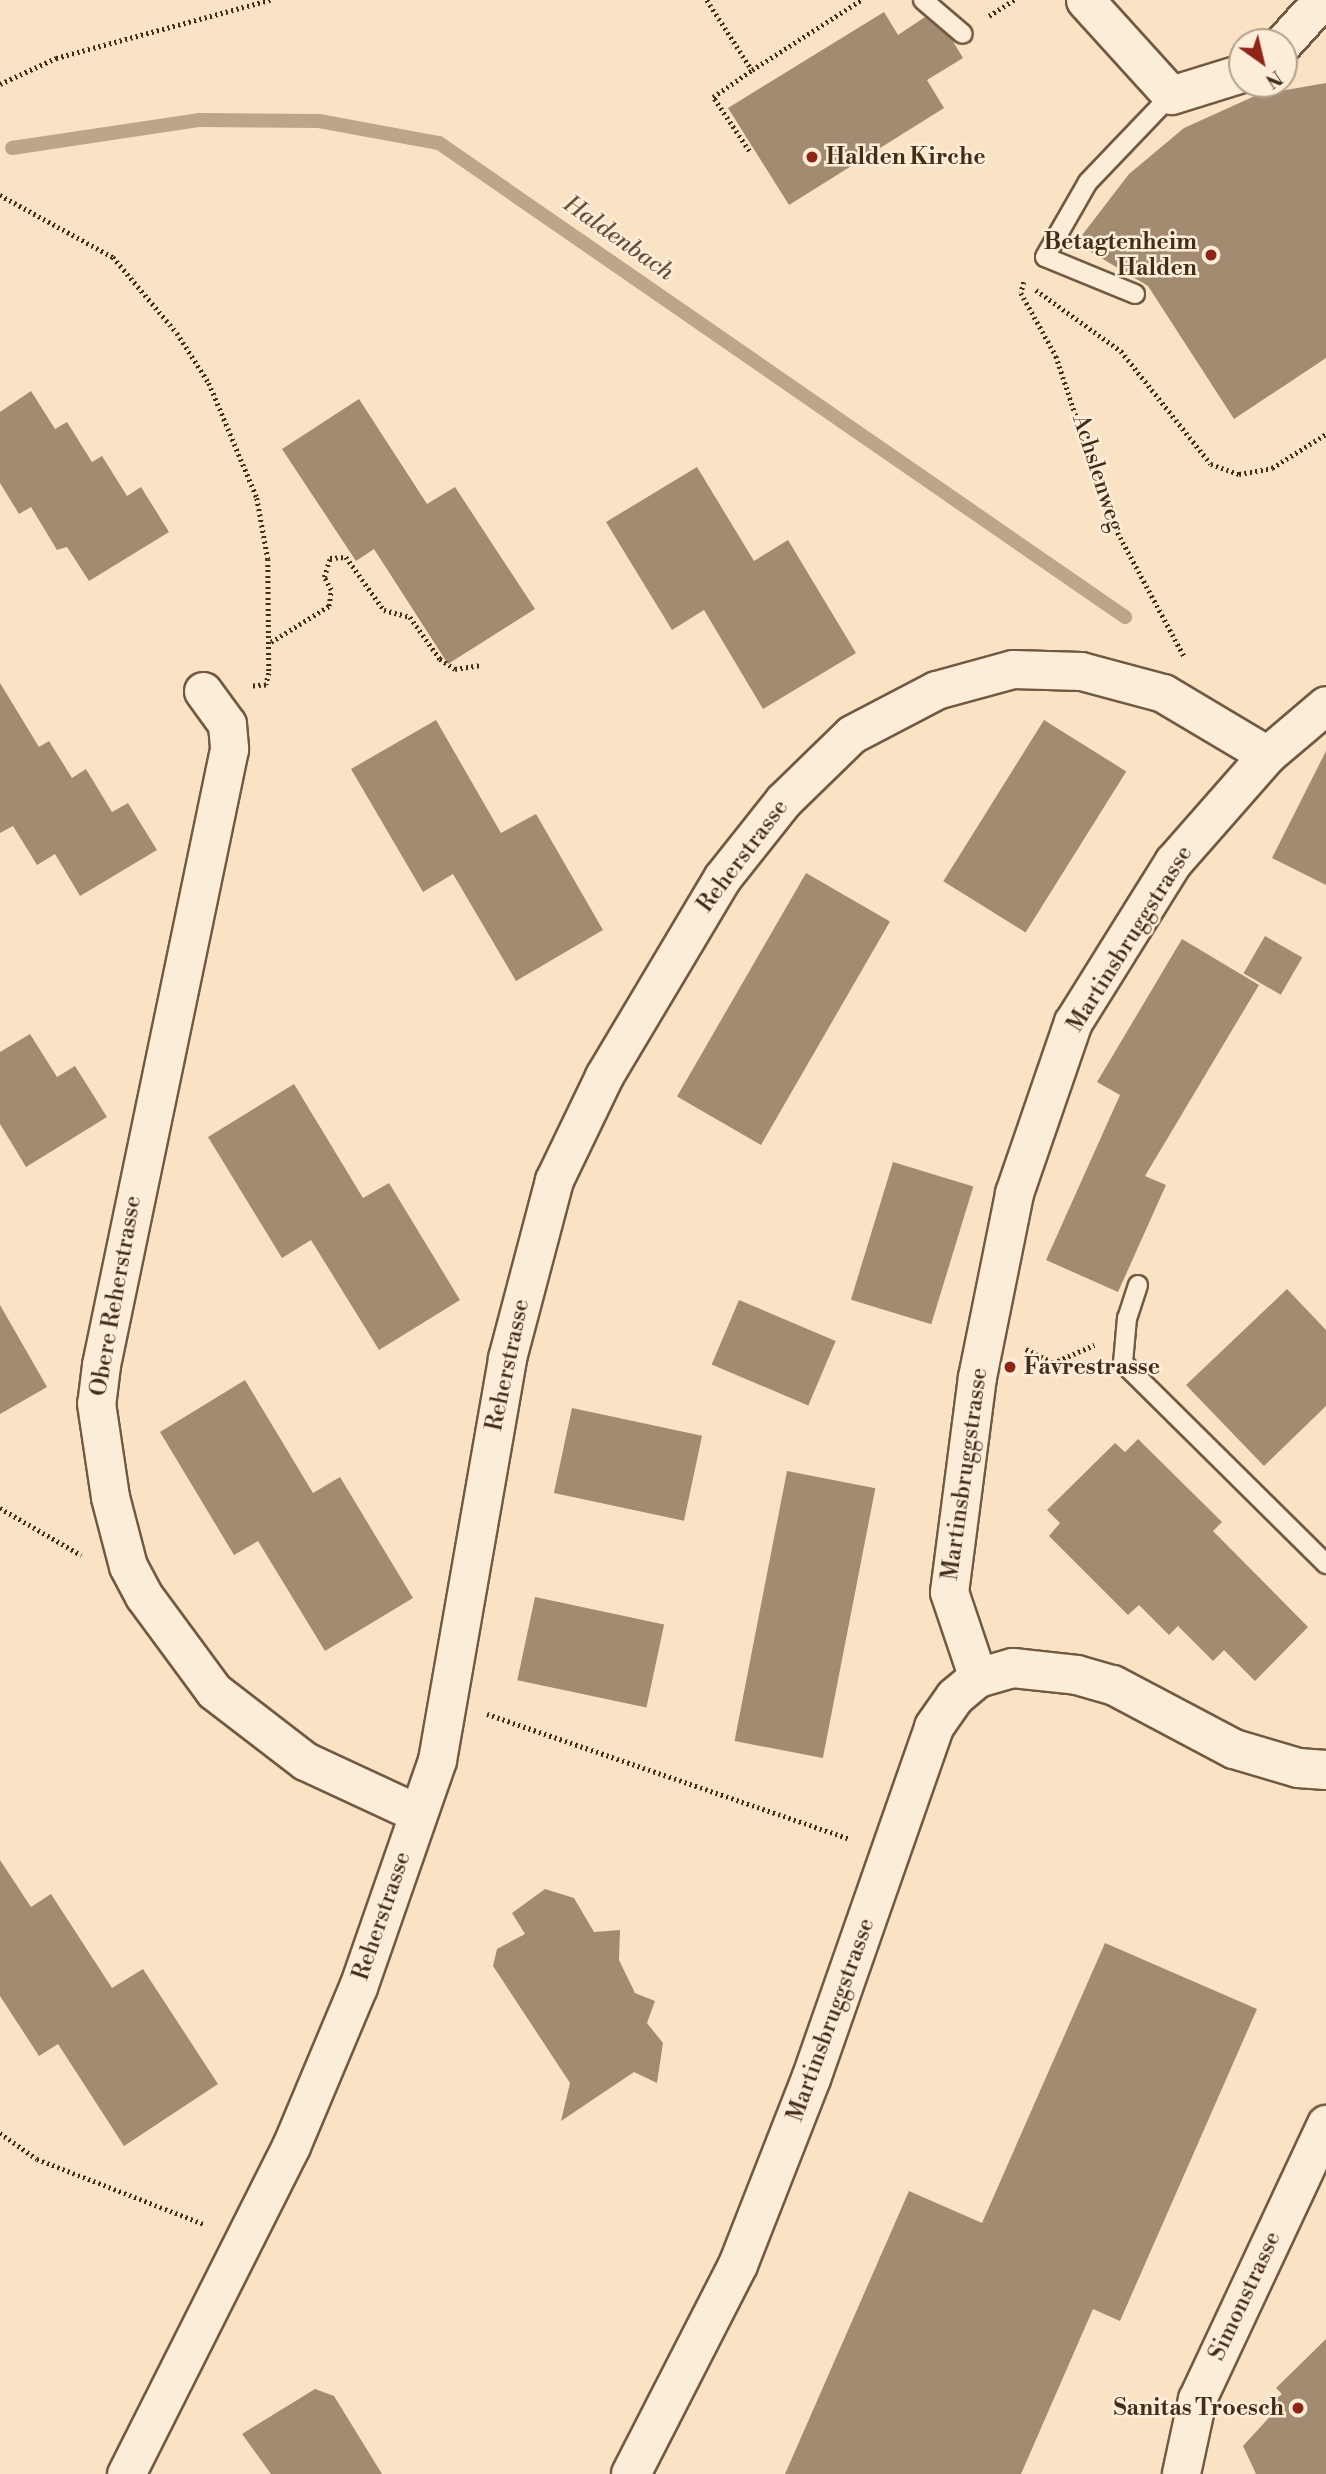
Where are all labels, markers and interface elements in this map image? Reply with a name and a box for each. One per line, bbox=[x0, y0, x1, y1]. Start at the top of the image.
north arrow bbox=[1228, 28, 1298, 98]
text: N bbox=[1261, 65, 1287, 93]
place label: Halden Kirche bbox=[826, 143, 985, 171]
marker: Halden Kirche bbox=[804, 149, 820, 165]
water label: Haldenbach bbox=[557, 190, 679, 288]
place label: Betagtenheim Halden bbox=[1044, 228, 1197, 282]
marker: Betagtenheim Halden bbox=[1203, 247, 1219, 263]
street label: Achslenweg bbox=[1066, 411, 1130, 535]
street label: Reherstrasse bbox=[692, 794, 794, 918]
street label: Martinsbruggstrasse bbox=[1062, 841, 1198, 1037]
street label: Obere Reherstrasse bbox=[85, 1194, 147, 1398]
street label: Reherstrasse bbox=[481, 1296, 535, 1434]
place label: Favrestrasse bbox=[1024, 1353, 1160, 1381]
marker: Favrestrasse bbox=[1002, 1359, 1018, 1375]
street label: Martinsbruggstrasse bbox=[936, 1366, 994, 1582]
street label: Reherstrasse bbox=[347, 1848, 417, 1984]
street label: Martinsbruggstrasse bbox=[781, 1915, 881, 2125]
street label: Simonstrasse bbox=[1203, 2227, 1287, 2365]
place label: Sanitas Troesch bbox=[1113, 2394, 1284, 2422]
marker: Sanitas Troesch bbox=[1290, 2400, 1306, 2416]

